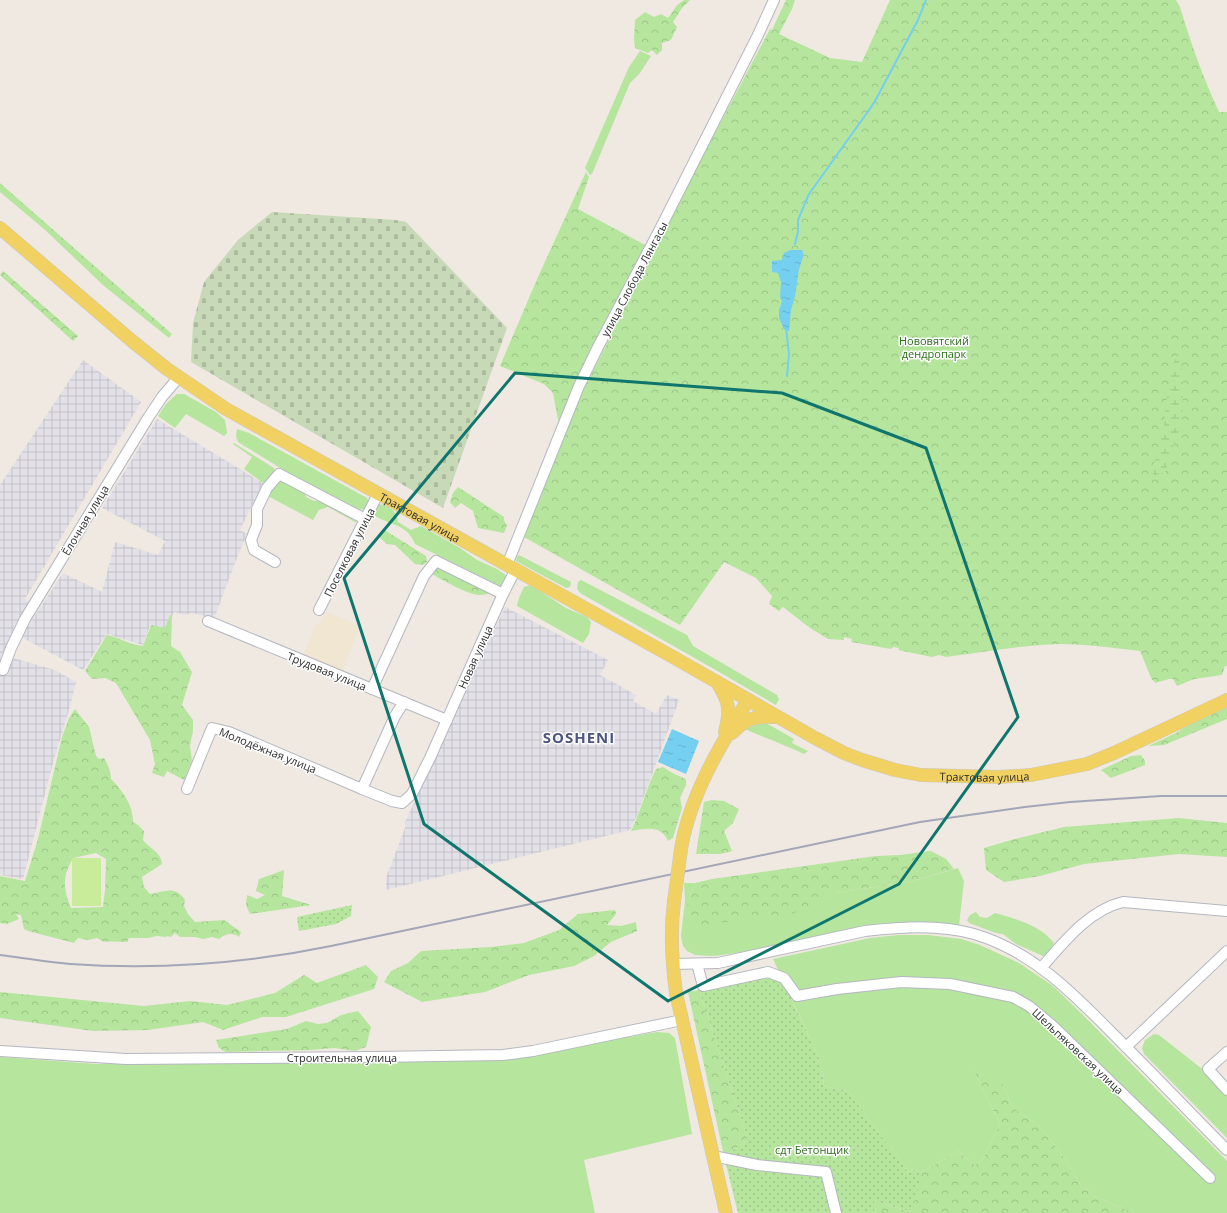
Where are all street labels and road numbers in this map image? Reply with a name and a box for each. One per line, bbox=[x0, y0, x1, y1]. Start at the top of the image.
street label: улица Слобода Лянгасы bbox=[597, 219, 671, 339]
street label: Ёлочная улица bbox=[58, 482, 112, 558]
street label: Трактовая улица bbox=[377, 488, 463, 545]
street label: Поселковая улица bbox=[320, 505, 378, 599]
street label: Новая улица bbox=[454, 623, 496, 691]
street label: Трудовая улица bbox=[285, 648, 369, 694]
street label: Молодёжная улица bbox=[217, 724, 319, 776]
street label: Трактовая улица bbox=[940, 768, 1030, 785]
street label: Шельпяковская улица bbox=[1029, 1005, 1127, 1097]
street label: Строительная улица bbox=[287, 1050, 397, 1065]

